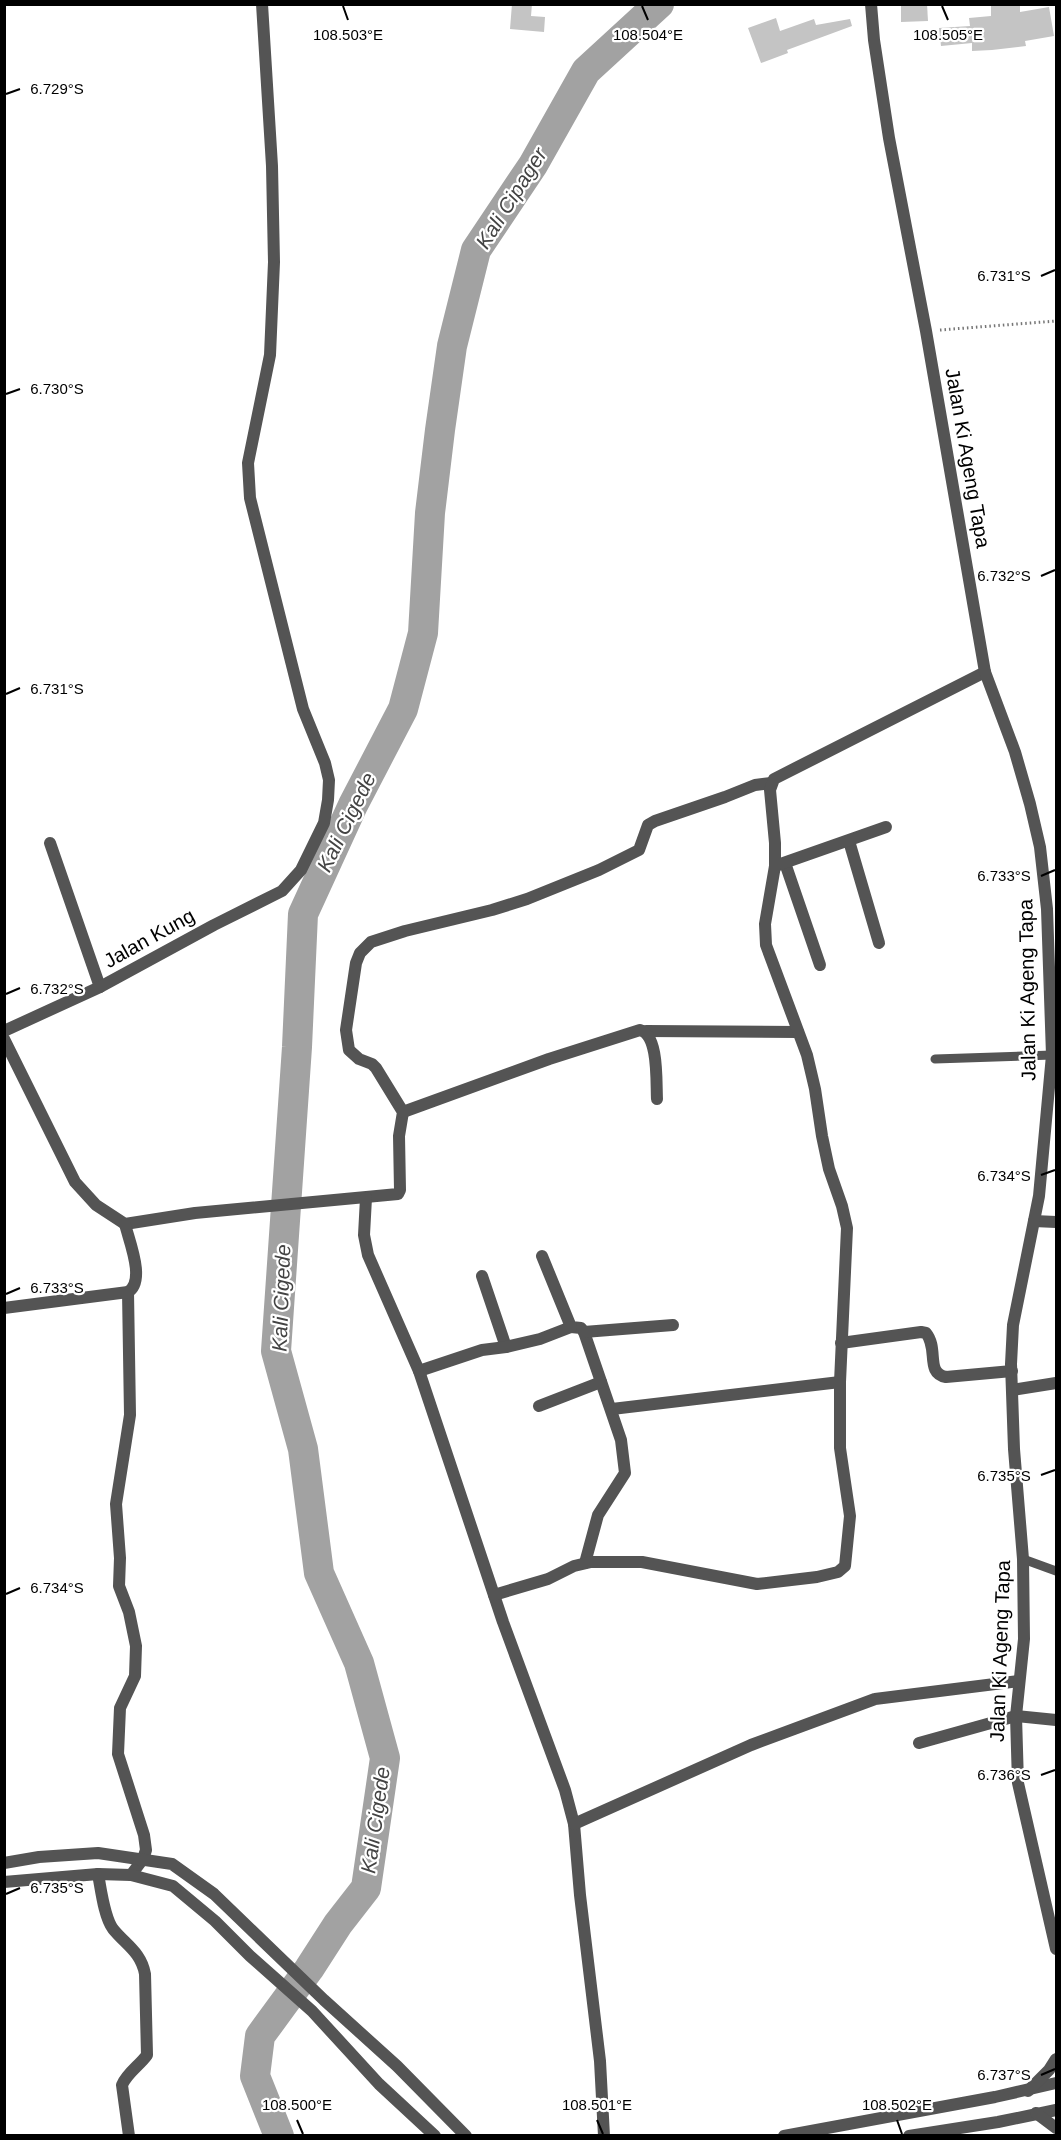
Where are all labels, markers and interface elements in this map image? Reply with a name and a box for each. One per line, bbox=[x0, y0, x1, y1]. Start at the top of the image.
text: 108.503°E bbox=[313, 26, 383, 43]
text: 108.504°E bbox=[613, 26, 683, 43]
text: 108.505°E bbox=[913, 26, 983, 43]
text: 6.729°S bbox=[30, 80, 84, 97]
water label: Kali Cipager bbox=[471, 143, 552, 253]
text: 6.731°S bbox=[977, 267, 1031, 284]
street label: Jalan Ki Ageng Tapa bbox=[941, 366, 995, 550]
text: 6.730°S bbox=[30, 380, 84, 397]
text: 6.732°S bbox=[977, 567, 1031, 584]
text: 6.731°S bbox=[30, 680, 84, 697]
water label: Kali Cigede bbox=[312, 769, 380, 875]
text: 6.733°S bbox=[977, 867, 1031, 884]
street label: Jalan Ki Ageng Tapa bbox=[1014, 898, 1040, 1081]
street label: Jalan Kung bbox=[100, 904, 198, 972]
text: 6.732°S bbox=[30, 980, 84, 997]
text: 6.734°S bbox=[977, 1167, 1031, 1184]
water label: Kali Cigede bbox=[268, 1244, 294, 1352]
text: 6.733°S bbox=[30, 1279, 84, 1296]
text: 6.735°S bbox=[977, 1467, 1031, 1484]
street label: Jalan Ki Ageng Tapa bbox=[986, 1559, 1014, 1742]
text: 6.734°S bbox=[30, 1579, 84, 1596]
water label: Kali Cigede bbox=[356, 1765, 394, 1875]
text: 6.736°S bbox=[977, 1766, 1031, 1783]
text: 6.735°S bbox=[30, 1879, 84, 1896]
text: 6.737°S bbox=[977, 2066, 1031, 2083]
text: 108.500°E bbox=[262, 2096, 332, 2113]
text: 108.501°E bbox=[562, 2096, 632, 2113]
text: 108.502°E bbox=[862, 2096, 932, 2113]

